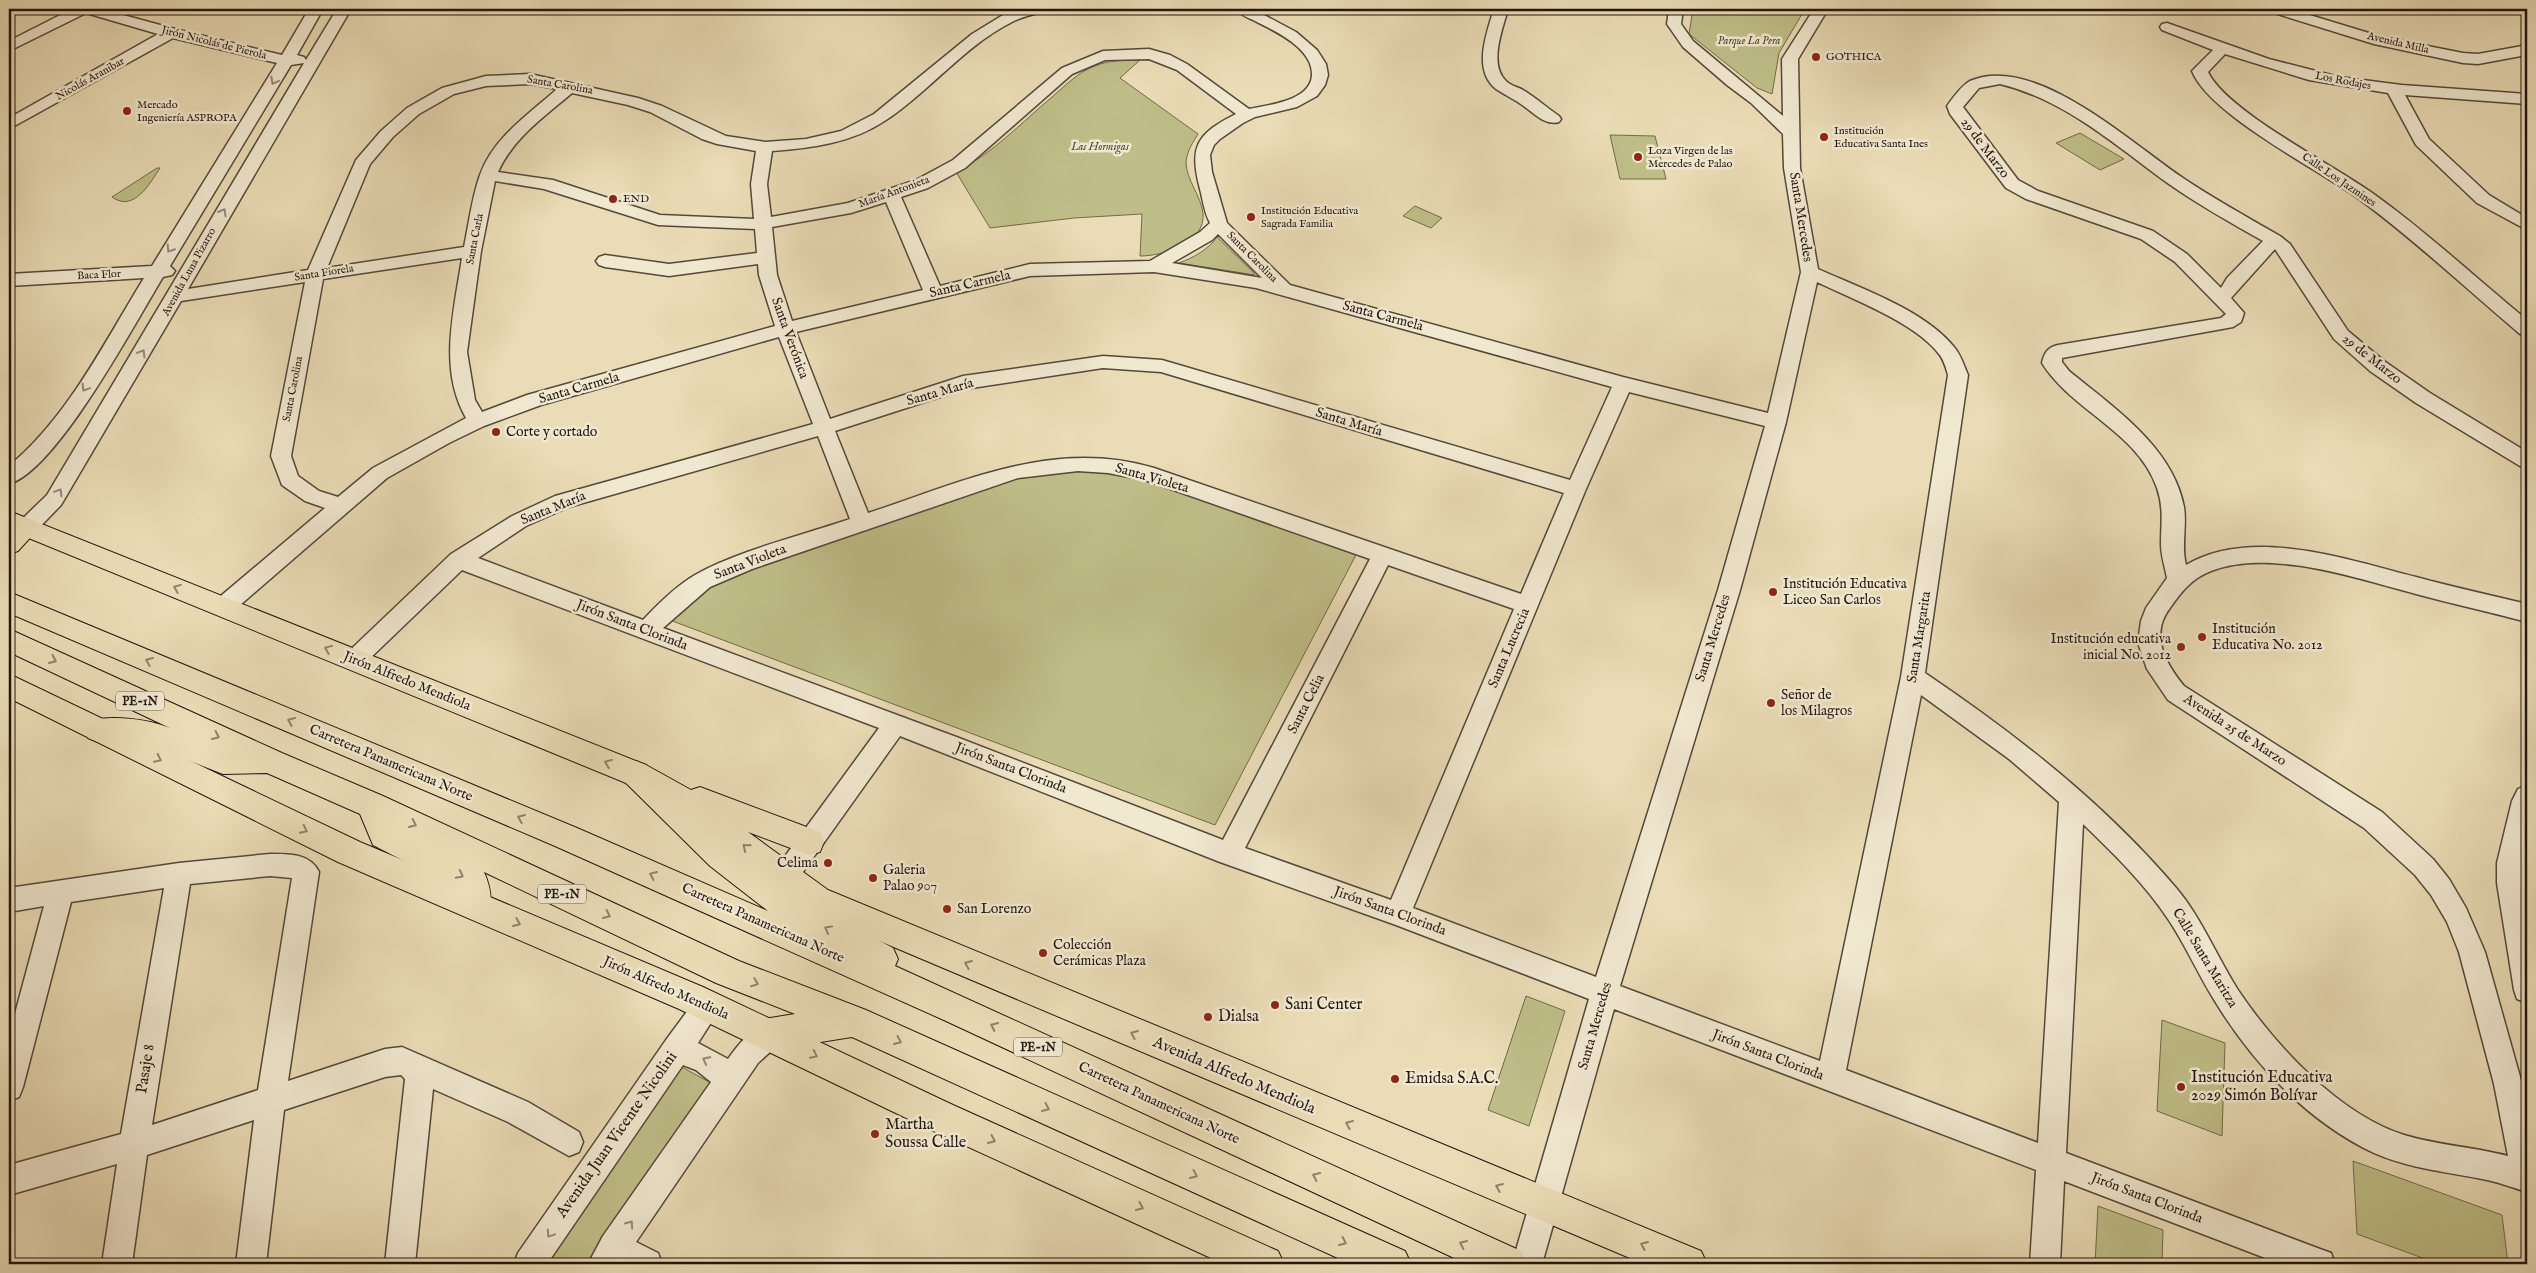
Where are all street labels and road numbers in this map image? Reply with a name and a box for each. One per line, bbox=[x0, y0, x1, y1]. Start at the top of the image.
street label: Jirón Nicolás de Pierola bbox=[158, 23, 268, 63]
street label: Avenida Milla bbox=[2365, 29, 2430, 57]
street label: Nicolás Aranibar bbox=[53, 54, 127, 104]
street label: Los Rodajes bbox=[2314, 69, 2372, 93]
street label: Santa Carolina bbox=[526, 72, 594, 98]
street label: 29 de Marzo bbox=[1956, 114, 2014, 182]
street label: Calle Los Jazmines bbox=[2299, 150, 2379, 210]
street label: Santa Mercedes bbox=[1785, 171, 1817, 263]
street label: María Antonieta bbox=[857, 173, 932, 211]
street label: Santa Carla bbox=[463, 212, 487, 266]
street label: Avenida Luna Pizarro bbox=[159, 225, 219, 319]
street label: Santa Carolina bbox=[1224, 229, 1281, 286]
street label: Santa Fiorela bbox=[293, 261, 355, 285]
street label: Santa Carmela bbox=[928, 266, 1013, 302]
street label: Baca Flor bbox=[77, 267, 121, 283]
street label: Santa Verónica bbox=[767, 295, 813, 382]
street label: Santa Carmela bbox=[1341, 297, 1426, 336]
street label: 29 de Marzo bbox=[2338, 330, 2406, 388]
street label: Santa Carolina bbox=[280, 355, 306, 423]
street label: Santa Carmela bbox=[537, 368, 622, 408]
street label: Santa María bbox=[904, 374, 976, 410]
street label: Santa María bbox=[1314, 403, 1385, 441]
street label: Santa Violeta bbox=[1113, 459, 1192, 497]
street label: Santa María bbox=[518, 486, 589, 529]
street label: Santa Violeta bbox=[711, 540, 790, 584]
street label: Santa Margarita bbox=[1903, 589, 1935, 684]
street label: Santa Mercedes bbox=[1691, 592, 1735, 684]
street label: Jirón Santa Clorinda bbox=[572, 595, 691, 655]
street label: Santa Lucrecia bbox=[1484, 604, 1534, 691]
street label: Jirón Alfredo Mendiola bbox=[339, 646, 474, 715]
street label: Santa Celia bbox=[1283, 670, 1329, 737]
street label: Avenida 25 de Marzo bbox=[2179, 689, 2290, 770]
road number: PE-1N bbox=[116, 691, 164, 710]
street label: Carretera Panamericana Norte bbox=[306, 720, 476, 806]
street label: Jirón Santa Clorinda bbox=[951, 738, 1070, 798]
street label: Carretera Panamericana Norte bbox=[679, 879, 848, 967]
street label: Jirón Santa Clorinda bbox=[1330, 882, 1450, 940]
road number: PE-1N bbox=[538, 884, 586, 904]
street label: Calle Santa Maritza bbox=[2168, 905, 2242, 1012]
street label: Jirón Alfredo Mendiola bbox=[598, 951, 733, 1024]
street label: Santa Mercedes bbox=[1574, 980, 1616, 1072]
street label: Jirón Santa Clorinda bbox=[1708, 1025, 1827, 1085]
street label: Avenida Alfredo Mendiola bbox=[1149, 1032, 1318, 1119]
road number: PE-1N bbox=[1014, 1038, 1062, 1056]
street label: Pasaje 8 bbox=[132, 1043, 160, 1095]
street label: Avenida Juan Vicente Nicolini bbox=[551, 1048, 682, 1223]
street label: Carretera Panamericana Norte bbox=[1075, 1058, 1243, 1149]
street label: Jirón Santa Clorinda bbox=[2087, 1168, 2206, 1228]

